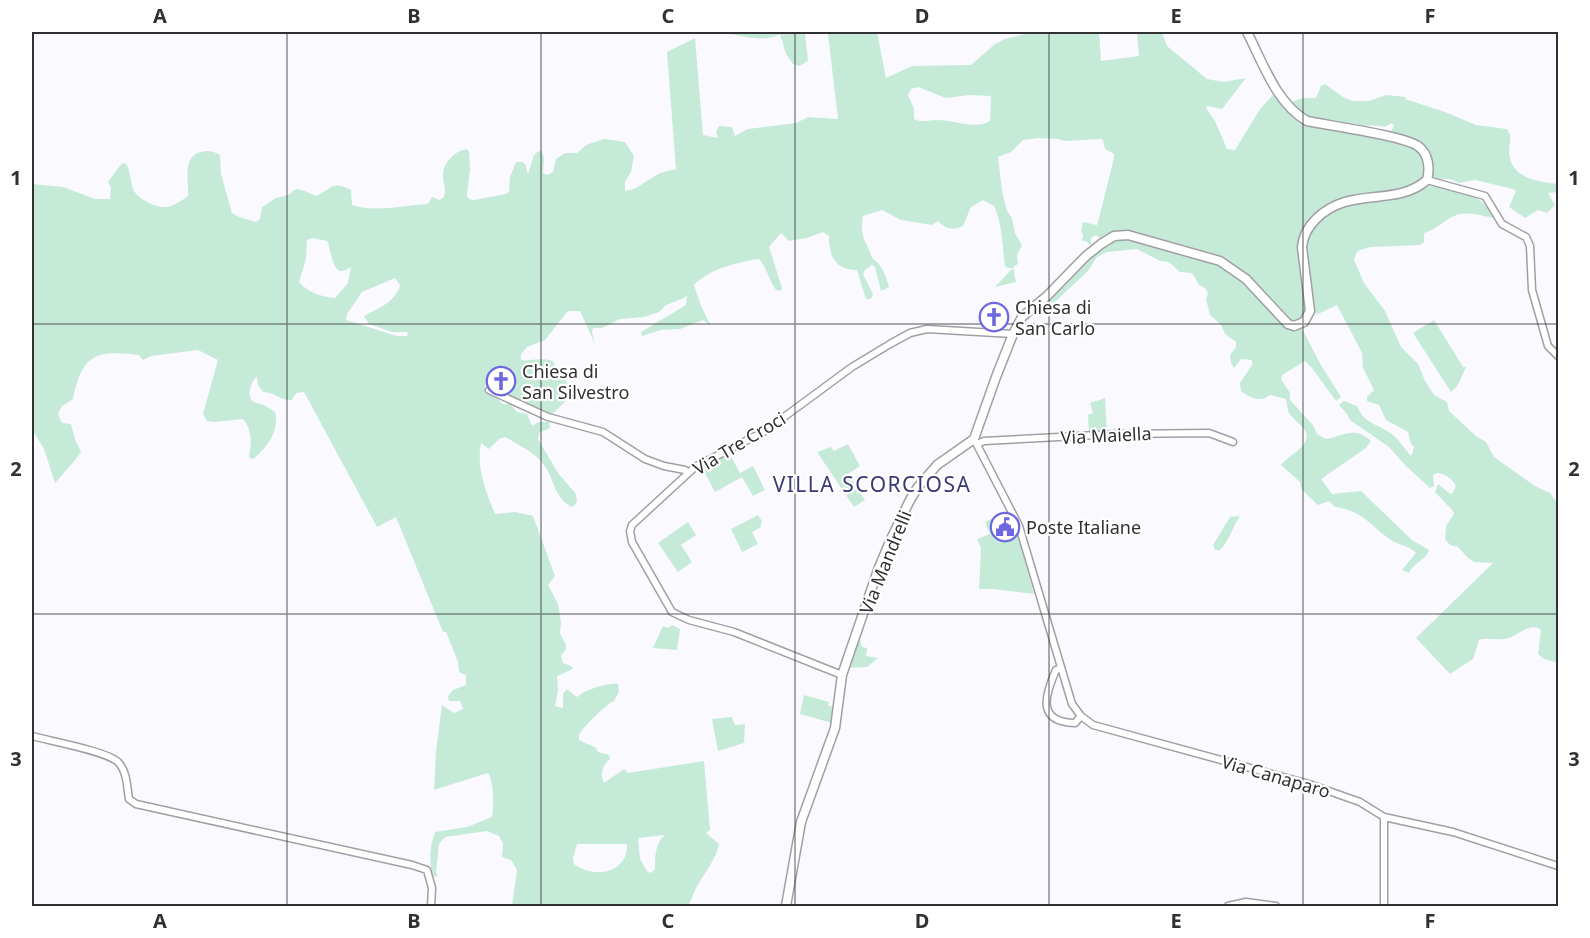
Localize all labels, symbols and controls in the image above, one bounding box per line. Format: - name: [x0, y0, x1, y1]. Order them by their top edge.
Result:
- text: A: [153, 2, 167, 29]
- text: B: [407, 2, 421, 29]
- text: C: [662, 2, 675, 29]
- text: D: [915, 2, 929, 29]
- text: E: [1170, 2, 1182, 29]
- text: F: [1425, 2, 1435, 29]
- text: 1: [10, 164, 22, 191]
- text: 1: [1568, 164, 1580, 191]
- place label: Chiesa di San Carlo: [1015, 295, 1095, 340]
- church icon: Chiesa di San Carlo: [978, 301, 1010, 333]
- place label: Chiesa di San Silvestro: [522, 359, 629, 404]
- church icon: Chiesa di San Silvestro: [485, 365, 517, 397]
- street label: Via Tre Croci: [688, 406, 790, 480]
- street label: Via Maiella: [1060, 421, 1152, 449]
- text: 2: [10, 455, 22, 482]
- text: 2: [1568, 455, 1580, 482]
- district label: VILLA SCORCIOSA: [773, 470, 971, 498]
- street label: Via Mandrelli: [853, 507, 917, 617]
- public building icon: Poste Italiane: [989, 511, 1021, 543]
- place label: Poste Italiane: [1026, 515, 1141, 539]
- text: 3: [10, 745, 22, 772]
- text: 3: [1568, 745, 1580, 772]
- street label: Via Canaparo: [1219, 749, 1333, 803]
- text: A: [153, 907, 167, 934]
- text: B: [407, 907, 421, 934]
- text: C: [662, 907, 675, 934]
- text: D: [915, 907, 929, 934]
- text: E: [1170, 907, 1182, 934]
- text: F: [1425, 907, 1435, 934]

